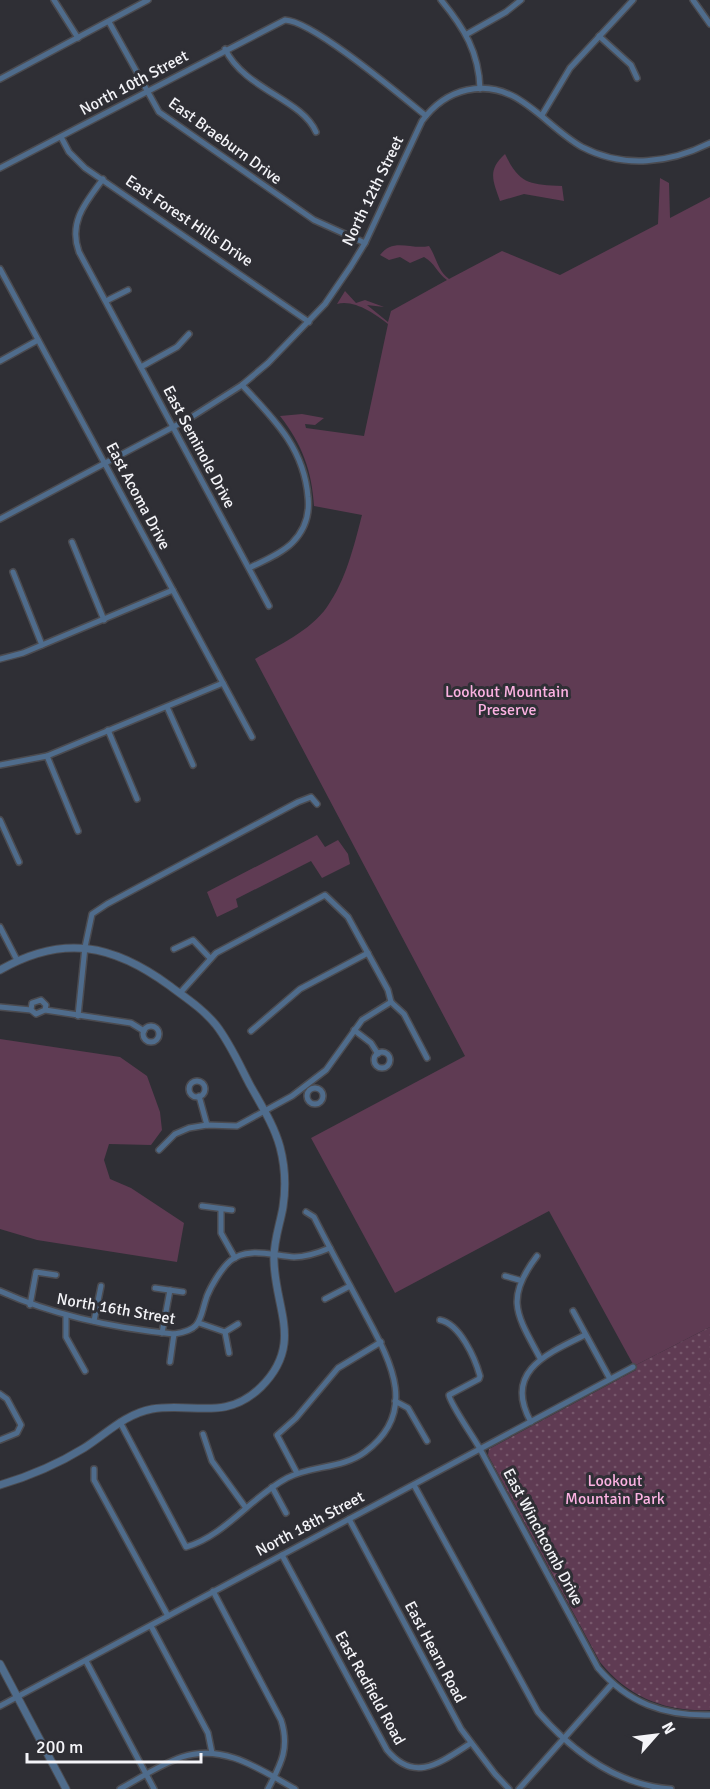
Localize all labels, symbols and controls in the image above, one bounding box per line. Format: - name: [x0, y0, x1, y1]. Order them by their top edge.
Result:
- street label: North 10th Street: [76, 46, 192, 120]
- street label: East Braeburn Drive: [164, 93, 286, 189]
- street label: North 12th Street: [338, 132, 408, 249]
- street label: East Forest Hills Drive: [121, 171, 257, 271]
- street label: East Seminole Drive: [158, 382, 240, 512]
- street label: East Acoma Drive: [101, 439, 175, 553]
- park label: Lookout Mountain Preserve: [445, 682, 569, 720]
- street label: North 16th Street: [55, 1289, 177, 1329]
- street label: East Winchcomb Drive: [498, 1465, 588, 1609]
- park label: Lookout Mountain Park: [565, 1471, 665, 1509]
- street label: North 18th Street: [252, 1487, 368, 1561]
- street label: East Hearn Road: [400, 1598, 470, 1706]
- street label: East Redfield Road: [330, 1628, 410, 1748]
- north arrow: [626, 1705, 686, 1765]
- text: N: [657, 1719, 680, 1738]
- scale bar: [27, 1726, 201, 1764]
- text: 200 m: [36, 1736, 83, 1758]

